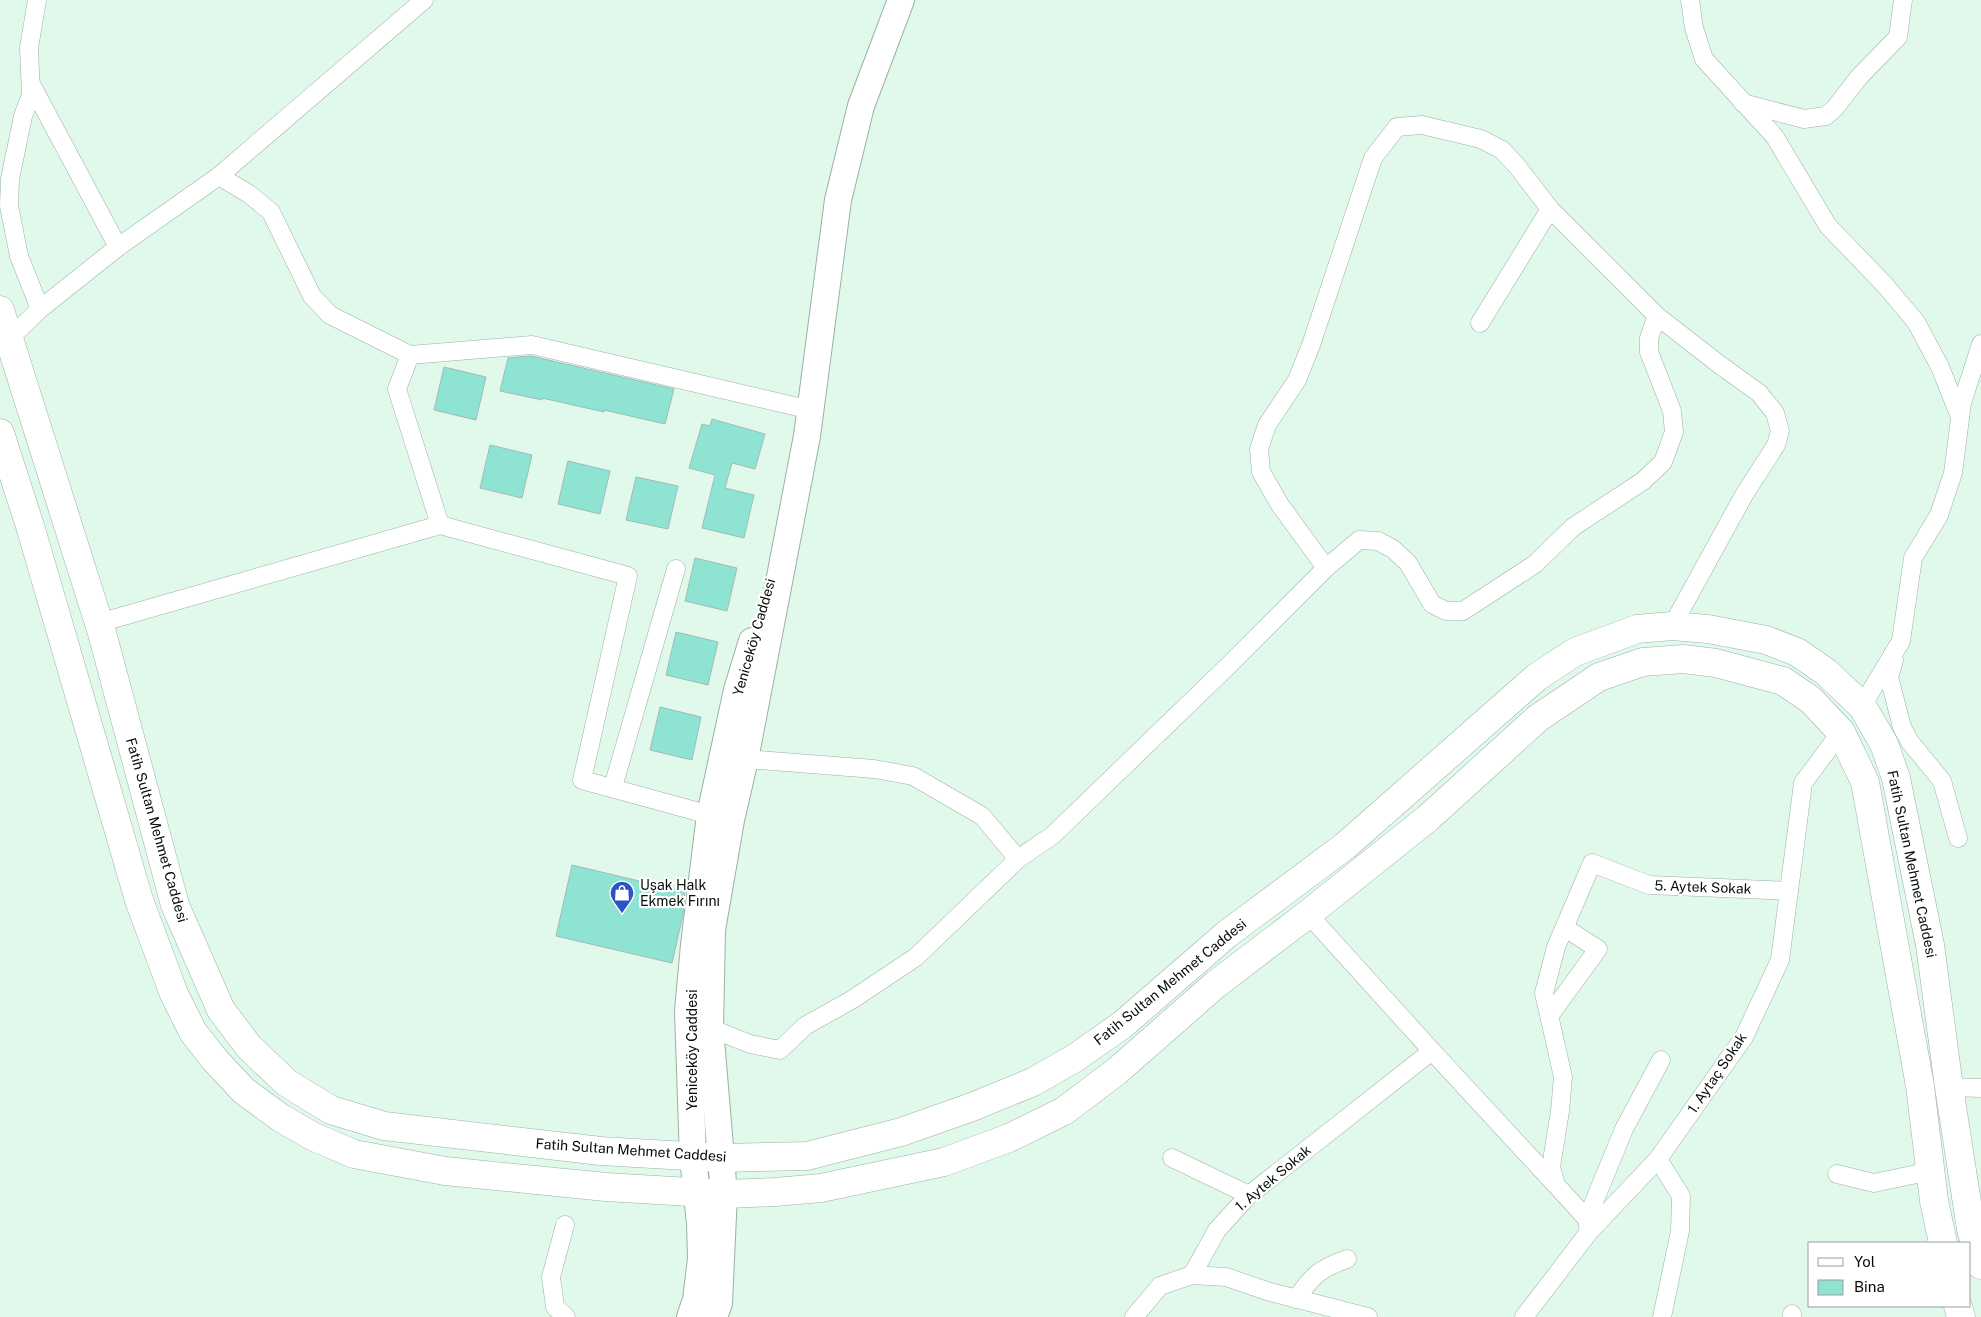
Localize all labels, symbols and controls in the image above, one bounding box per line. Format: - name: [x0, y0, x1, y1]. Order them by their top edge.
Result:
- street label: Yeniceköy Caddesi: [730, 577, 778, 697]
- street label: Fatih Sultan Mehmet Caddesi: [123, 736, 191, 924]
- street label: Fatih Sultan Mehmet Caddesi: [1884, 769, 1940, 959]
- place label: Uşak Halk Ekmek Fırını: [640, 877, 720, 909]
- street label: 5. Aytek Sokak: [1654, 877, 1752, 897]
- shop icon: Uşak Halk Ekmek Fırını: [609, 880, 635, 914]
- street label: Fatih Sultan Mehmet Caddesi: [1091, 916, 1249, 1048]
- street label: Yeniceköy Caddesi: [684, 989, 700, 1111]
- street label: 1. Aytaç Sokak: [1684, 1030, 1750, 1116]
- street label: Fatih Sultan Mehmet Caddesi: [535, 1135, 727, 1165]
- street label: 1. Aytek Sokak: [1232, 1142, 1314, 1214]
- legend: [1808, 1242, 1971, 1307]
- text: Yol: [1854, 1253, 1875, 1270]
- text: Bina: [1854, 1278, 1885, 1295]

